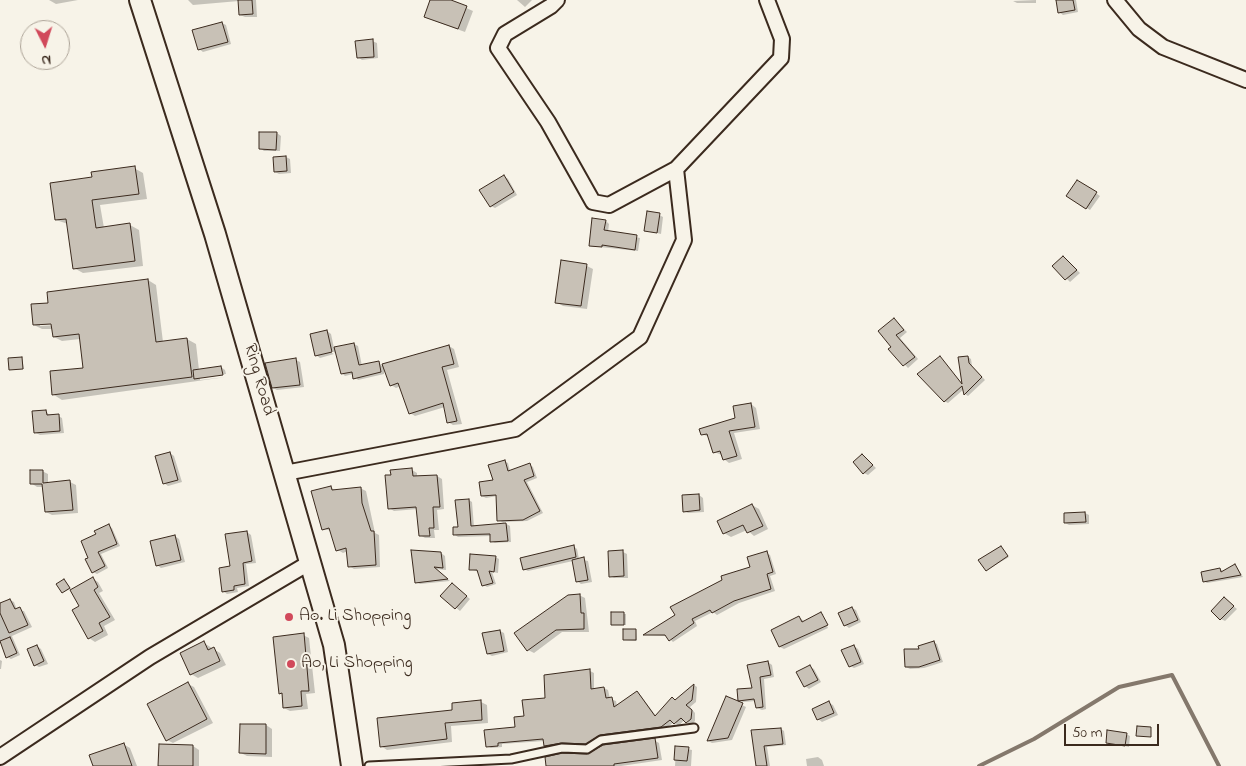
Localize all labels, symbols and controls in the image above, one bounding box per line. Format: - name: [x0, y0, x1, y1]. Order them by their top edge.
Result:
- north arrow: [20, 20, 70, 70]
- text: N: [41, 49, 52, 70]
- street label: Ring Road: [237, 342, 279, 418]
- place label: Ao. Li Shopping: [299, 606, 411, 628]
- marker: Ao. Li Shopping: [283, 611, 295, 623]
- place label: Ao, Li Shopping: [301, 653, 413, 675]
- marker: Ao, Li Shopping: [285, 658, 297, 670]
- scale bar: [1066, 714, 1161, 746]
- text: 50 m: [1072, 722, 1102, 744]

